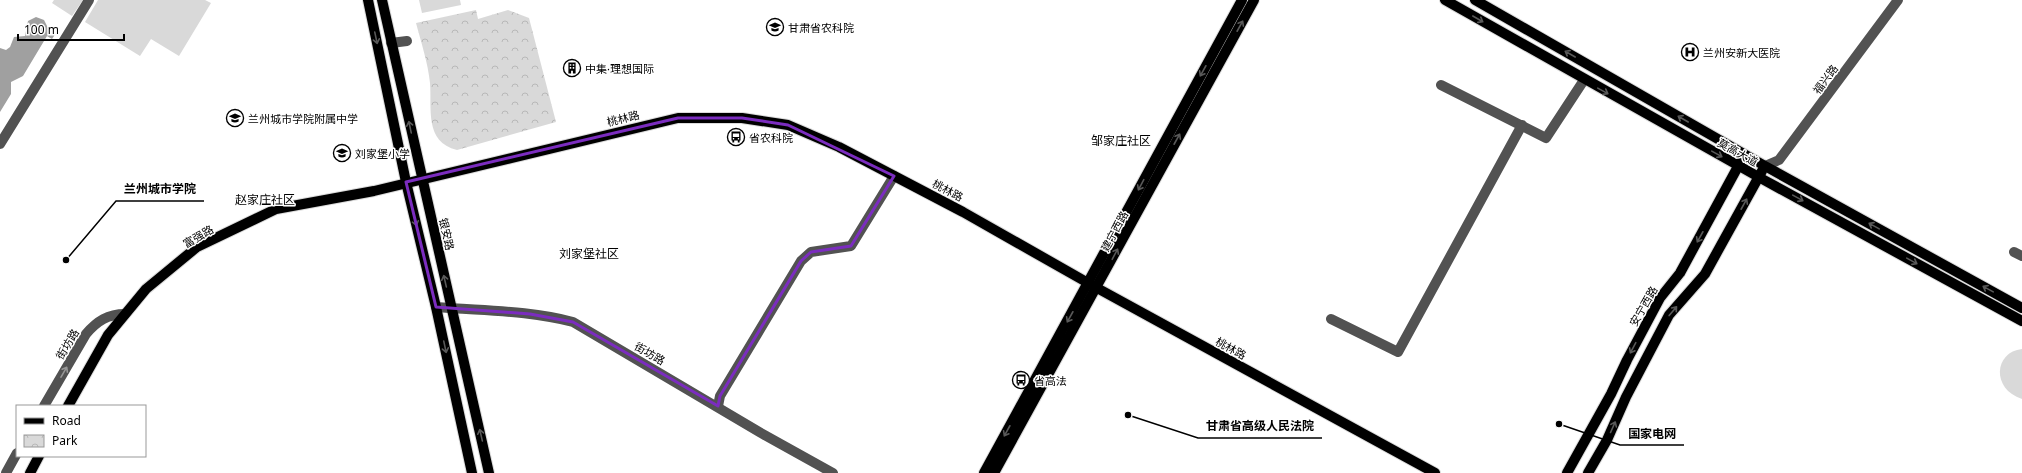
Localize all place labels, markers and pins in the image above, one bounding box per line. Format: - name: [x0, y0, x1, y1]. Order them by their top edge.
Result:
- school or university icon: 甘肃省农科院: [765, 17, 785, 37]
- place label: 甘肃省农科院: [788, 20, 854, 35]
- hospital icon: 兰州安新大医院: [1680, 42, 1700, 62]
- place label: 兰州安新大医院: [1703, 45, 1780, 60]
- building icon: 中集·理想国际: [562, 58, 582, 78]
- place label: 中集·理想国际: [585, 61, 654, 76]
- school or university icon: 兰州城市学院附属中学: [225, 108, 245, 128]
- place label: 兰州城市学院附属中学: [248, 111, 358, 126]
- bus stop icon: 省农科院: [726, 127, 746, 147]
- place label: 省农科院: [749, 130, 793, 145]
- school or university icon: 刘家堡小学: [332, 143, 352, 163]
- place label: 刘家堡小学: [355, 146, 410, 161]
- callout: 兰州城市学院: [116, 177, 204, 201]
- bus stop icon: 省高法: [1011, 370, 1031, 390]
- place label: 省高法: [1034, 373, 1067, 388]
- callout: 甘肃省高级人民法院: [1198, 414, 1322, 438]
- callout: 国家电网: [1620, 421, 1684, 445]

